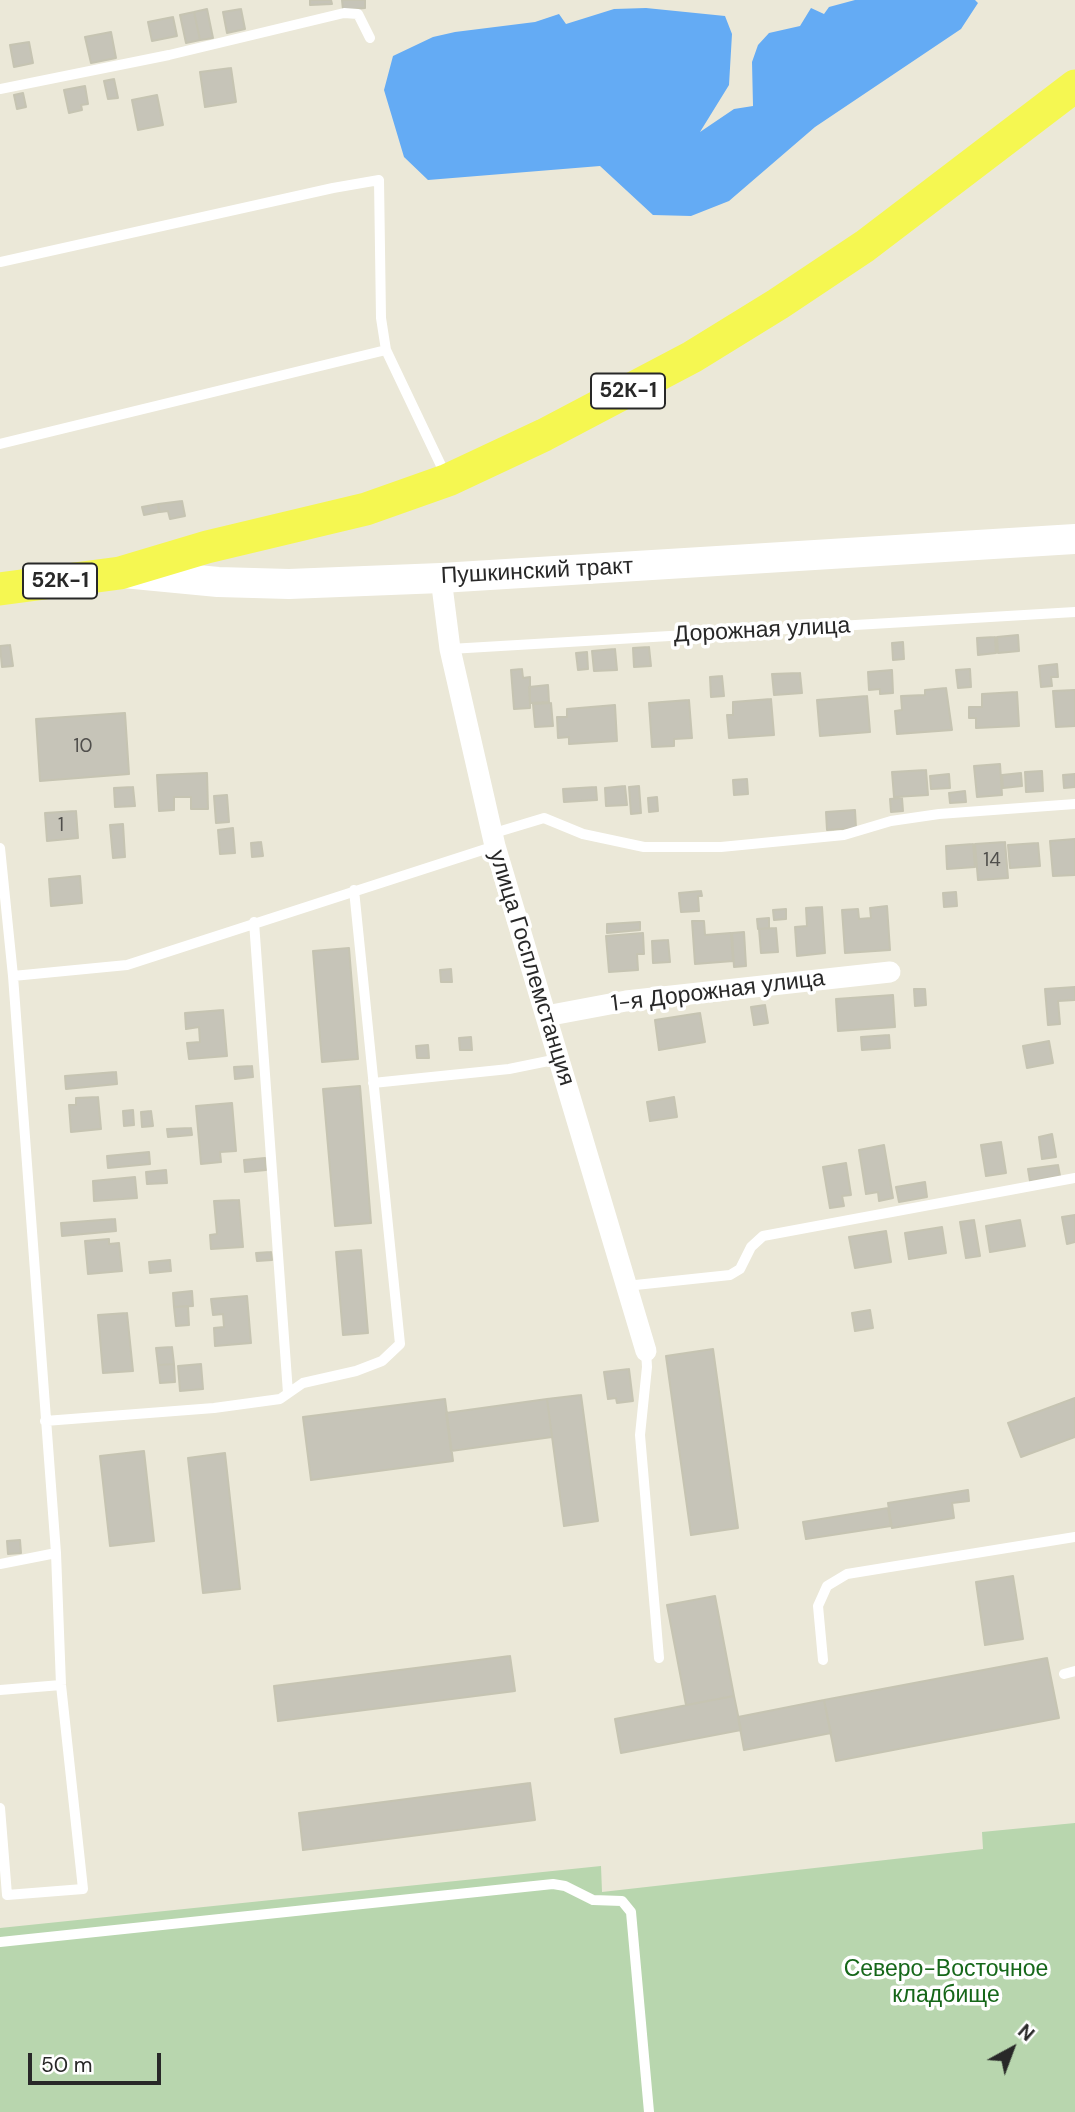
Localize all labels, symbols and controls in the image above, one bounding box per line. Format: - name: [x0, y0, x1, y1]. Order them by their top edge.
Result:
- road number: 52К-1: [591, 374, 665, 408]
- street label: Пушкинский тракт: [440, 553, 634, 591]
- road number: 52К-1: [23, 564, 97, 598]
- street label: Дорожная улица: [673, 613, 851, 649]
- house number: 10: [74, 736, 92, 758]
- house number: 1: [58, 815, 64, 837]
- street label: улица Госплемстанция: [482, 847, 580, 1089]
- house number: 14: [983, 850, 1001, 872]
- street label: 1-я Дорожная улица: [610, 965, 826, 1019]
- park label: Северо-Восточное кладбище: [844, 1956, 1048, 2010]
- north arrow: [977, 2014, 1047, 2084]
- text: N: [1013, 2019, 1040, 2047]
- scale bar: [32, 2038, 164, 2082]
- text: 50 m: [41, 2051, 92, 2079]

